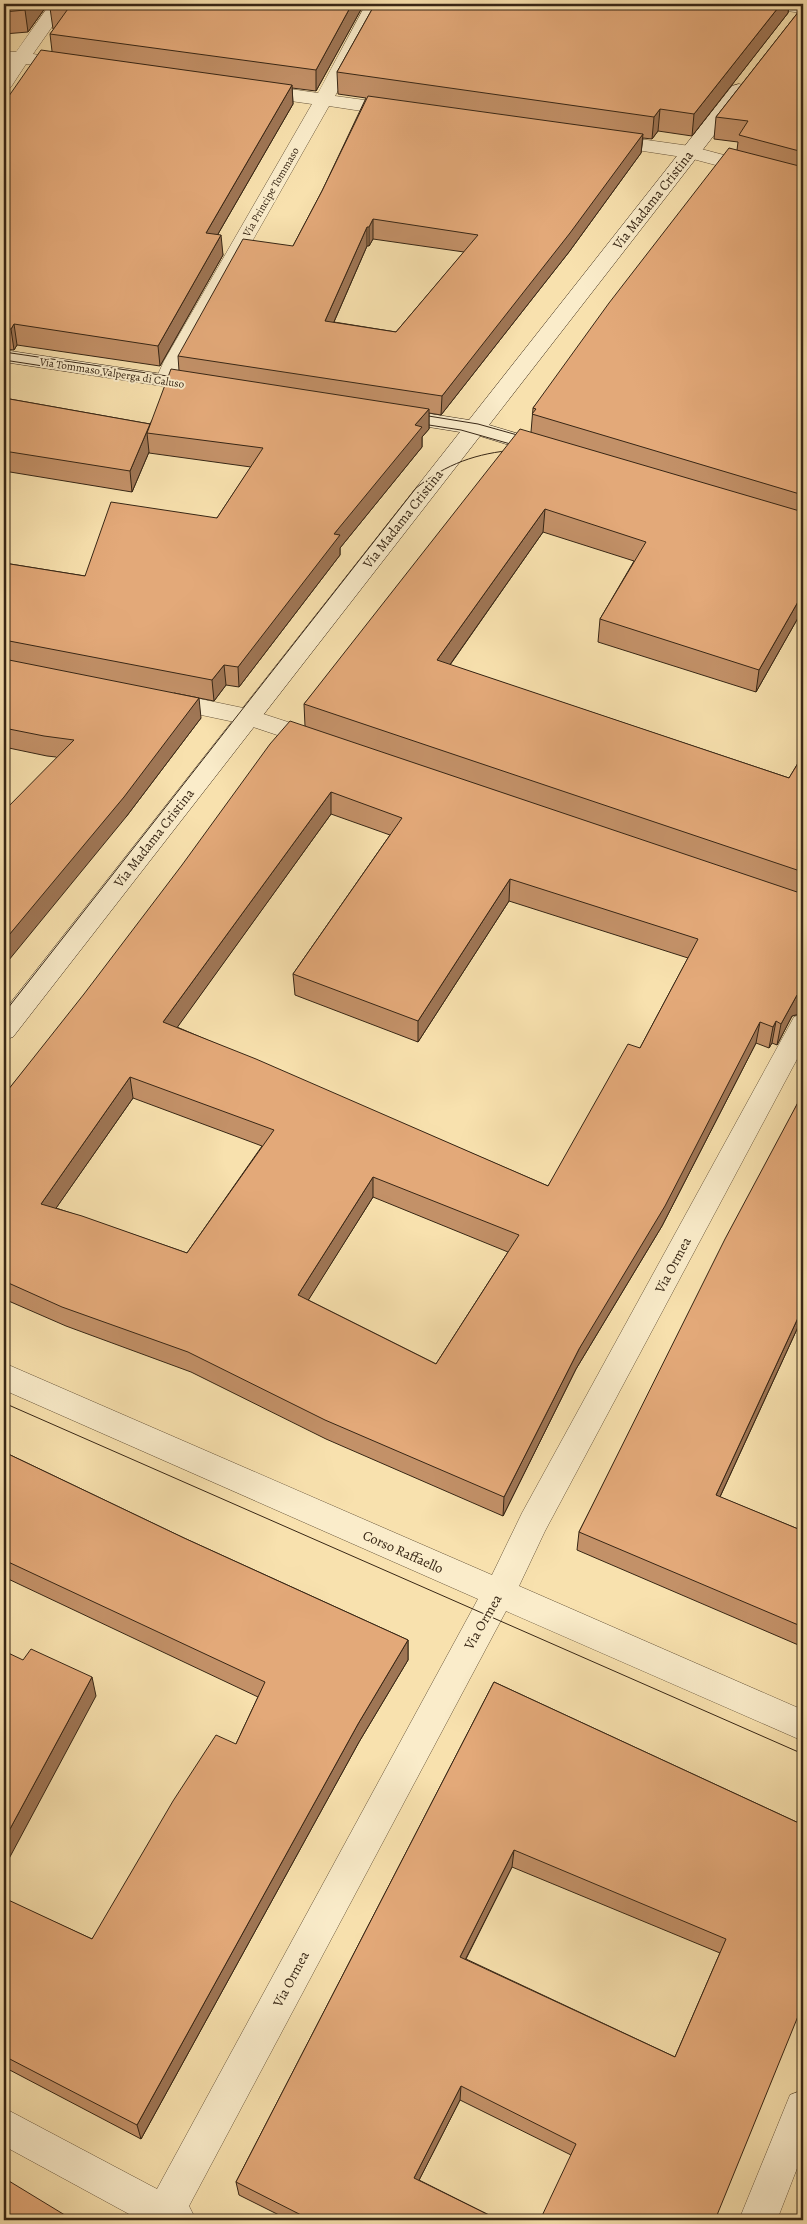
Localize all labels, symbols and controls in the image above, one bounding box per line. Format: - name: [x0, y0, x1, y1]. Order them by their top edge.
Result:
- street label: Via Principe Tommaso: [239, 144, 303, 240]
- street label: Via Madama Cristina: [608, 146, 698, 254]
- street label: Via Tommaso Valperga di Caluso: [38, 354, 186, 392]
- street label: Via Madama Cristina: [358, 465, 448, 573]
- street label: Via Madama Cristina: [109, 784, 199, 892]
- street label: Via Ormea: [650, 1233, 696, 1297]
- street label: Corso Raffaello: [360, 1526, 446, 1578]
- street label: Via Ormea: [459, 1591, 507, 1654]
- street label: Via Ormea: [268, 1947, 314, 2011]

